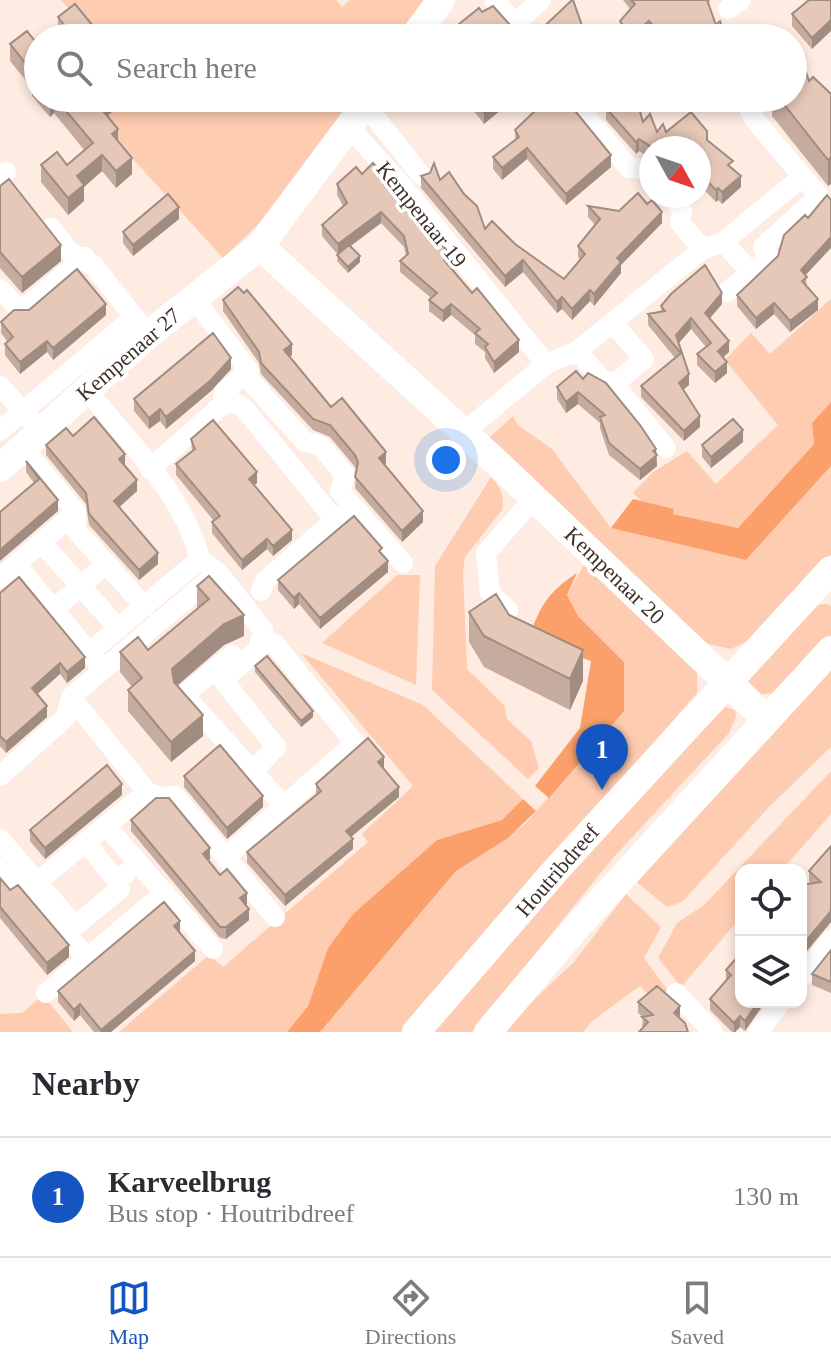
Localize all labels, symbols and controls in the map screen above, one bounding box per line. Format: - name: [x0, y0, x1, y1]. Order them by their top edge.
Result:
- search box: [24, 24, 807, 112]
- icon: search: [52, 46, 96, 90]
- text: Search here: [116, 51, 257, 84]
- north arrow: [639, 136, 711, 208]
- street label: Kempenaar 19: [371, 156, 472, 272]
- street label: Kempenaar 27: [71, 303, 185, 406]
- your location: [426, 440, 466, 480]
- street label: Kempenaar 20: [560, 522, 670, 629]
- pin: 1: [576, 724, 628, 790]
- street label: Houtribdreef: [511, 819, 605, 921]
- map controls: [735, 864, 807, 1008]
- button: locate: [735, 864, 807, 936]
- button: layers: [735, 936, 807, 1008]
- text: Nearby: [32, 1065, 140, 1102]
- text: Karveelbrug: [108, 1165, 271, 1198]
- text: 1: [52, 1182, 65, 1211]
- text: 130 m: [733, 1182, 799, 1211]
- text: Bus stop · Houtribdreef: [108, 1199, 354, 1228]
- tab: Map: [107, 1276, 151, 1350]
- tab: Directions: [365, 1276, 456, 1350]
- tab: Saved: [670, 1276, 724, 1350]

